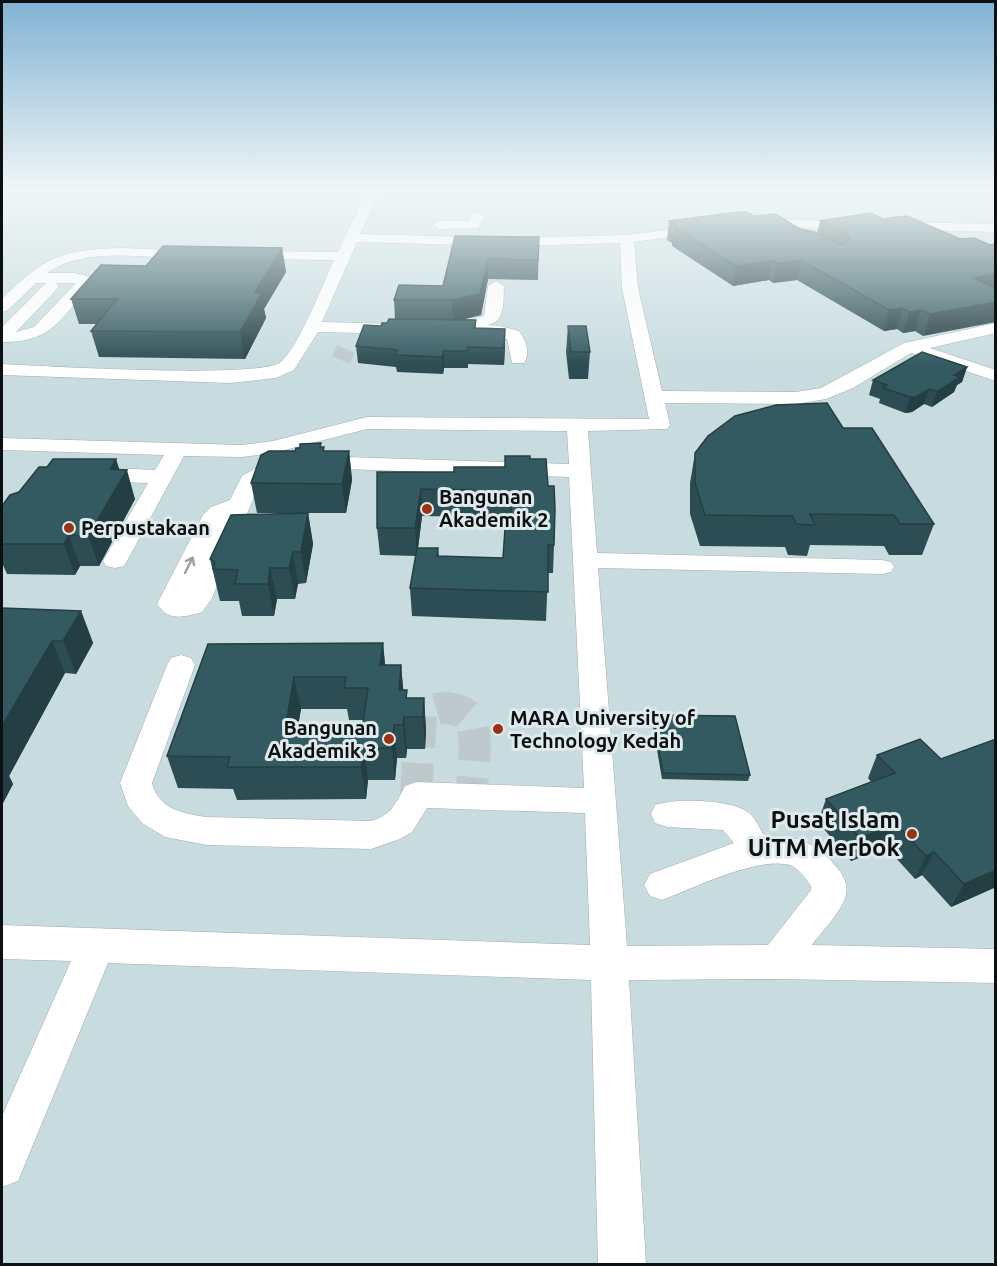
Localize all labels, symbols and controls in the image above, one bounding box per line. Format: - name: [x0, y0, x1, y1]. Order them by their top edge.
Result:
- place label: Bangunan Akademik 2: [439, 485, 549, 531]
- marker: Bangunan Akademik 2: [420, 502, 434, 516]
- place label: Perpustakaan: [81, 516, 210, 539]
- marker: Perpustakaan: [62, 521, 76, 535]
- one-way arrow: [184, 557, 196, 575]
- place label: MARA University of Technology Kedah: [510, 706, 696, 752]
- place label: Bangunan Akademik 3: [267, 716, 377, 762]
- marker: MARA University of Technology Kedah: [491, 722, 505, 736]
- marker: Bangunan Akademik 3: [382, 732, 396, 746]
- place label: Pusat Islam UiTM Merbok: [748, 806, 901, 861]
- marker: Pusat Islam UiTM Merbok: [905, 827, 919, 841]

